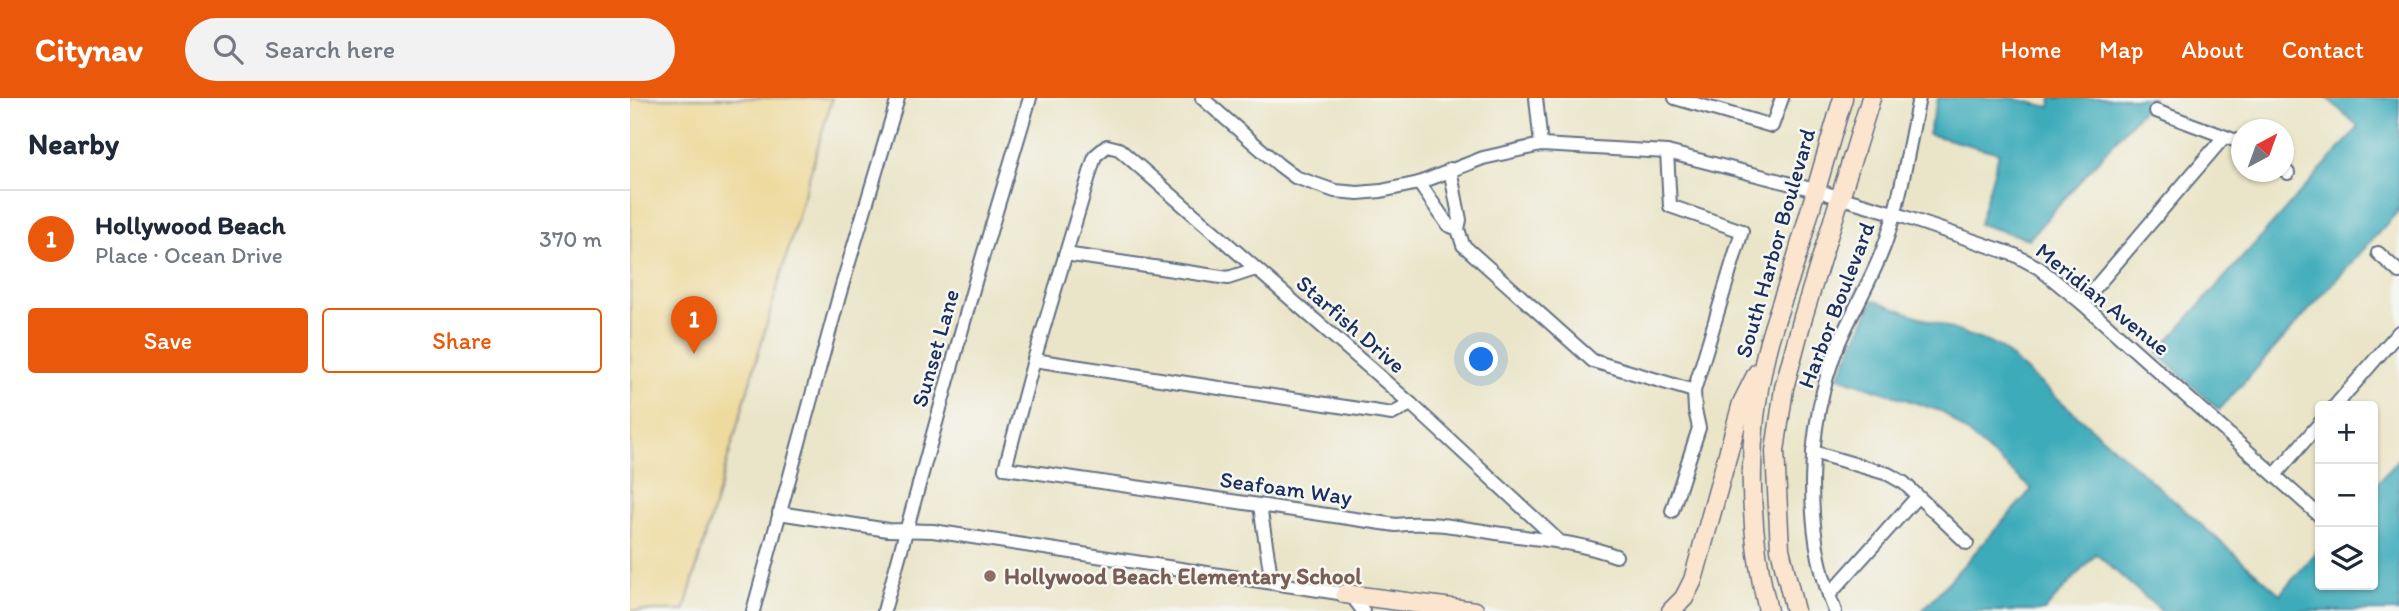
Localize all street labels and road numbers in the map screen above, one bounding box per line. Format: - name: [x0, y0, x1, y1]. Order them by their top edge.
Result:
- street label: South Harbor Boulevard: [1729, 125, 1821, 361]
- street label: Harbor Boulevard: [1791, 218, 1881, 392]
- street label: Meridian Avenue: [2030, 236, 2176, 362]
- street label: Starfish Drive: [1290, 269, 1412, 379]
- street label: Sunset Lane: [905, 286, 965, 410]
- street label: Seafoam Way: [1218, 465, 1354, 511]

